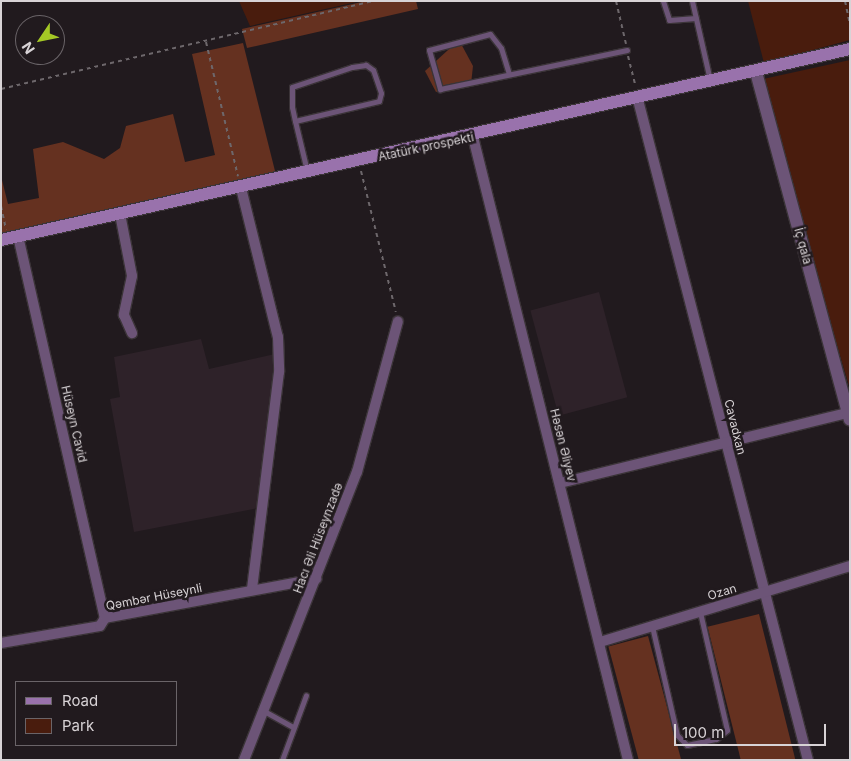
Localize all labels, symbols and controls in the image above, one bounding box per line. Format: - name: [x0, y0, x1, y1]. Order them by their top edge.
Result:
- north arrow: [15, 15, 65, 65]
- text: N: [18, 39, 38, 57]
- street label: Atatürk prospekti: [377, 130, 475, 164]
- street label: İç qala: [791, 226, 815, 266]
- street label: Hüseyn Cavid: [58, 384, 90, 464]
- street label: Cavadxan: [721, 398, 749, 456]
- street label: Həsən Əliyev: [547, 407, 579, 483]
- street label: Hacı Əli Hüseynzadə: [290, 481, 346, 595]
- street label: Qəmbər Hüseynli: [105, 581, 203, 613]
- street label: Ozan: [706, 581, 738, 603]
- legend: [15, 681, 178, 746]
- text: Road: [62, 691, 98, 710]
- scale bar: [676, 714, 828, 746]
- text: Park: [62, 716, 94, 735]
- text: 100 m: [682, 723, 724, 742]

